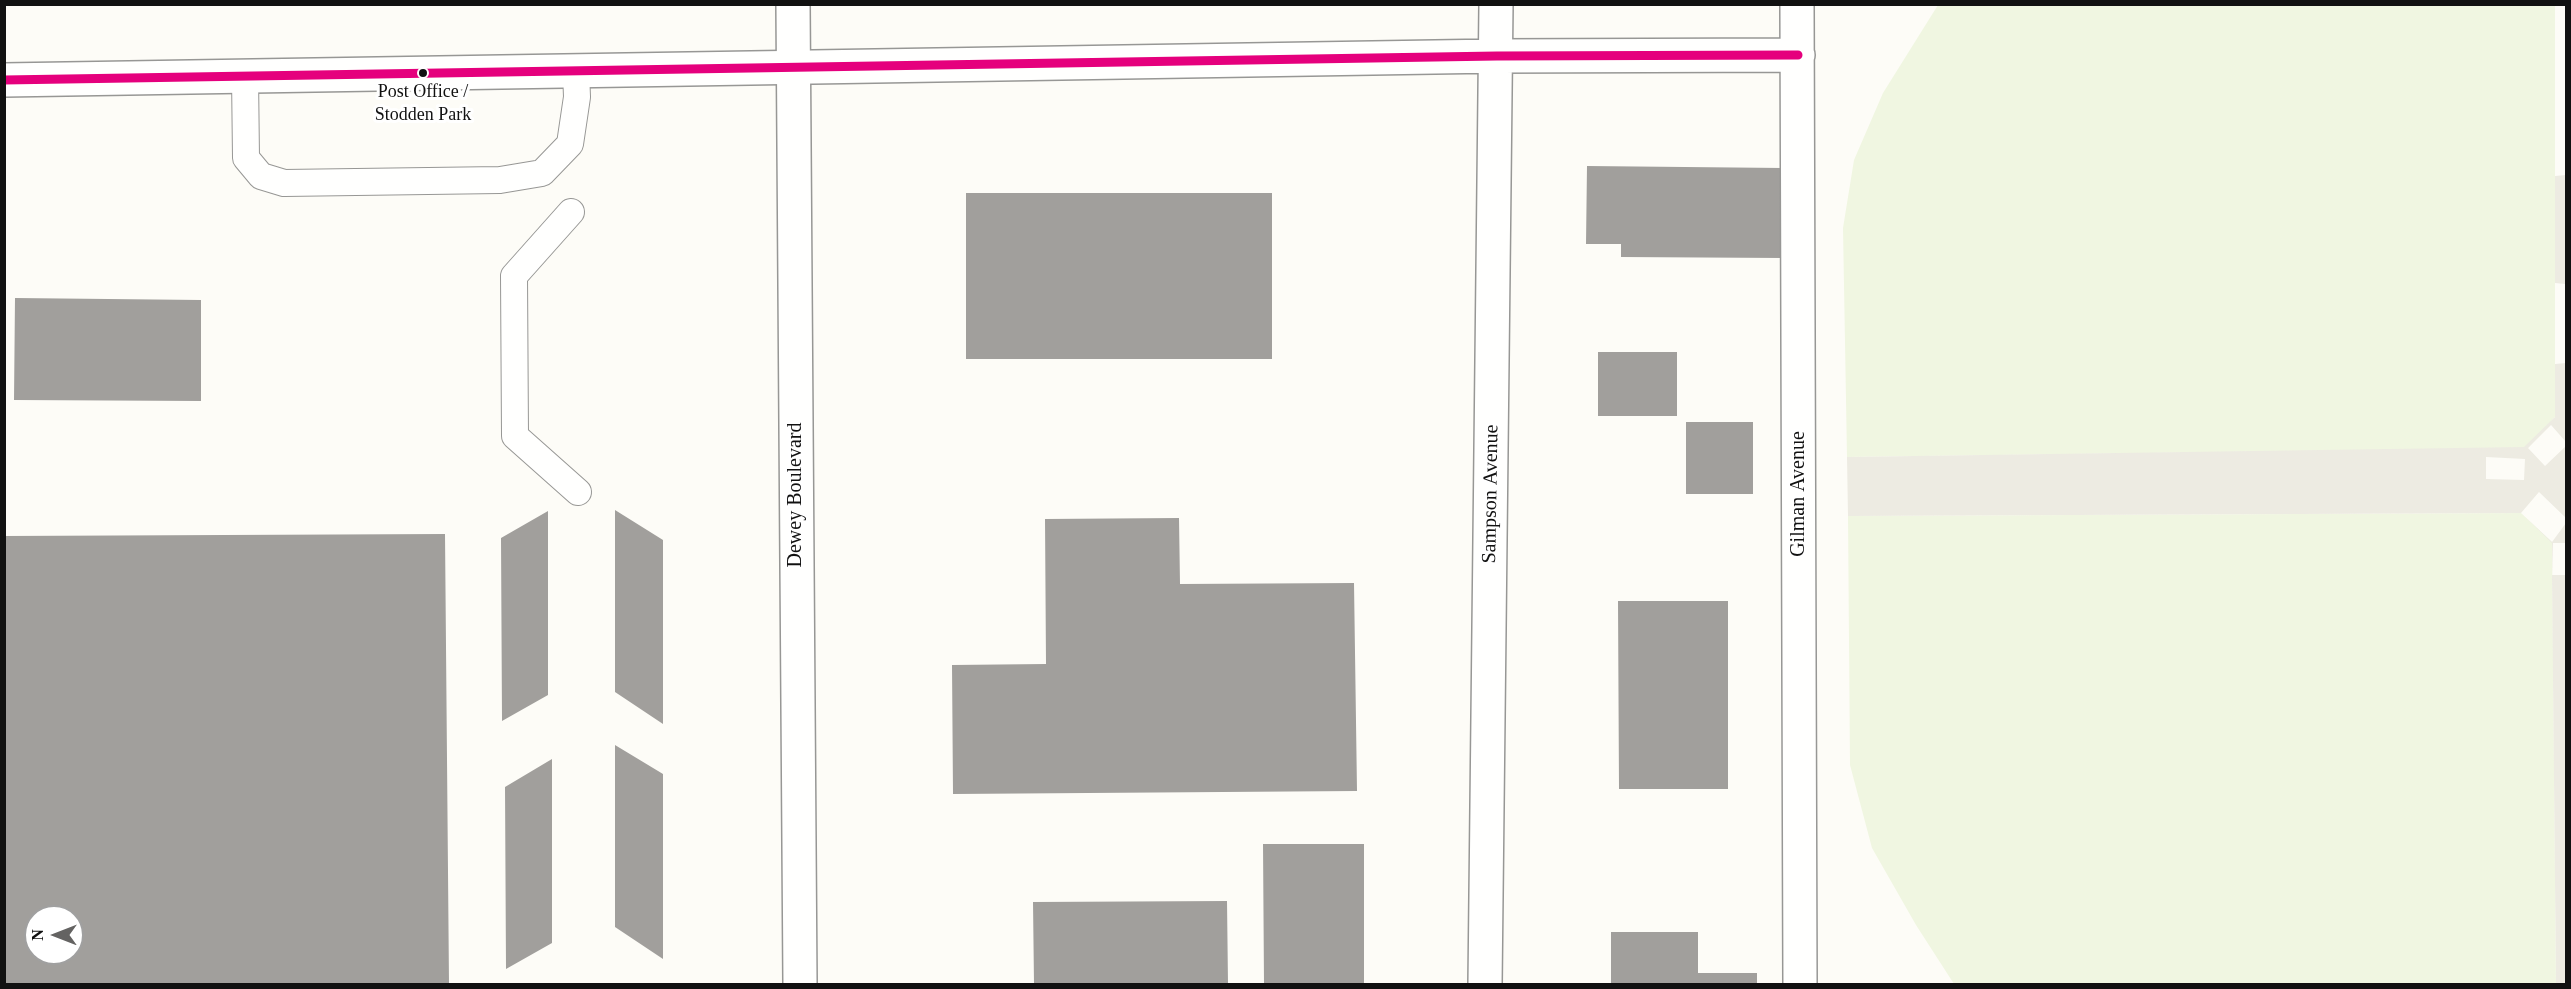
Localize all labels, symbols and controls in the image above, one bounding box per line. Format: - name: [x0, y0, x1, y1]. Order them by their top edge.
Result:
- marker: Post Office / Stodden Park: [417, 67, 429, 79]
- place label: Post Office / Stodden Park: [375, 81, 471, 124]
- street label: Dewey Boulevard: [784, 423, 808, 567]
- street label: Sampson Avenue: [1478, 424, 1504, 564]
- street label: Gilman Avenue: [1787, 431, 1811, 557]
- north arrow: [24, 905, 84, 965]
- text: N: [29, 929, 46, 941]

